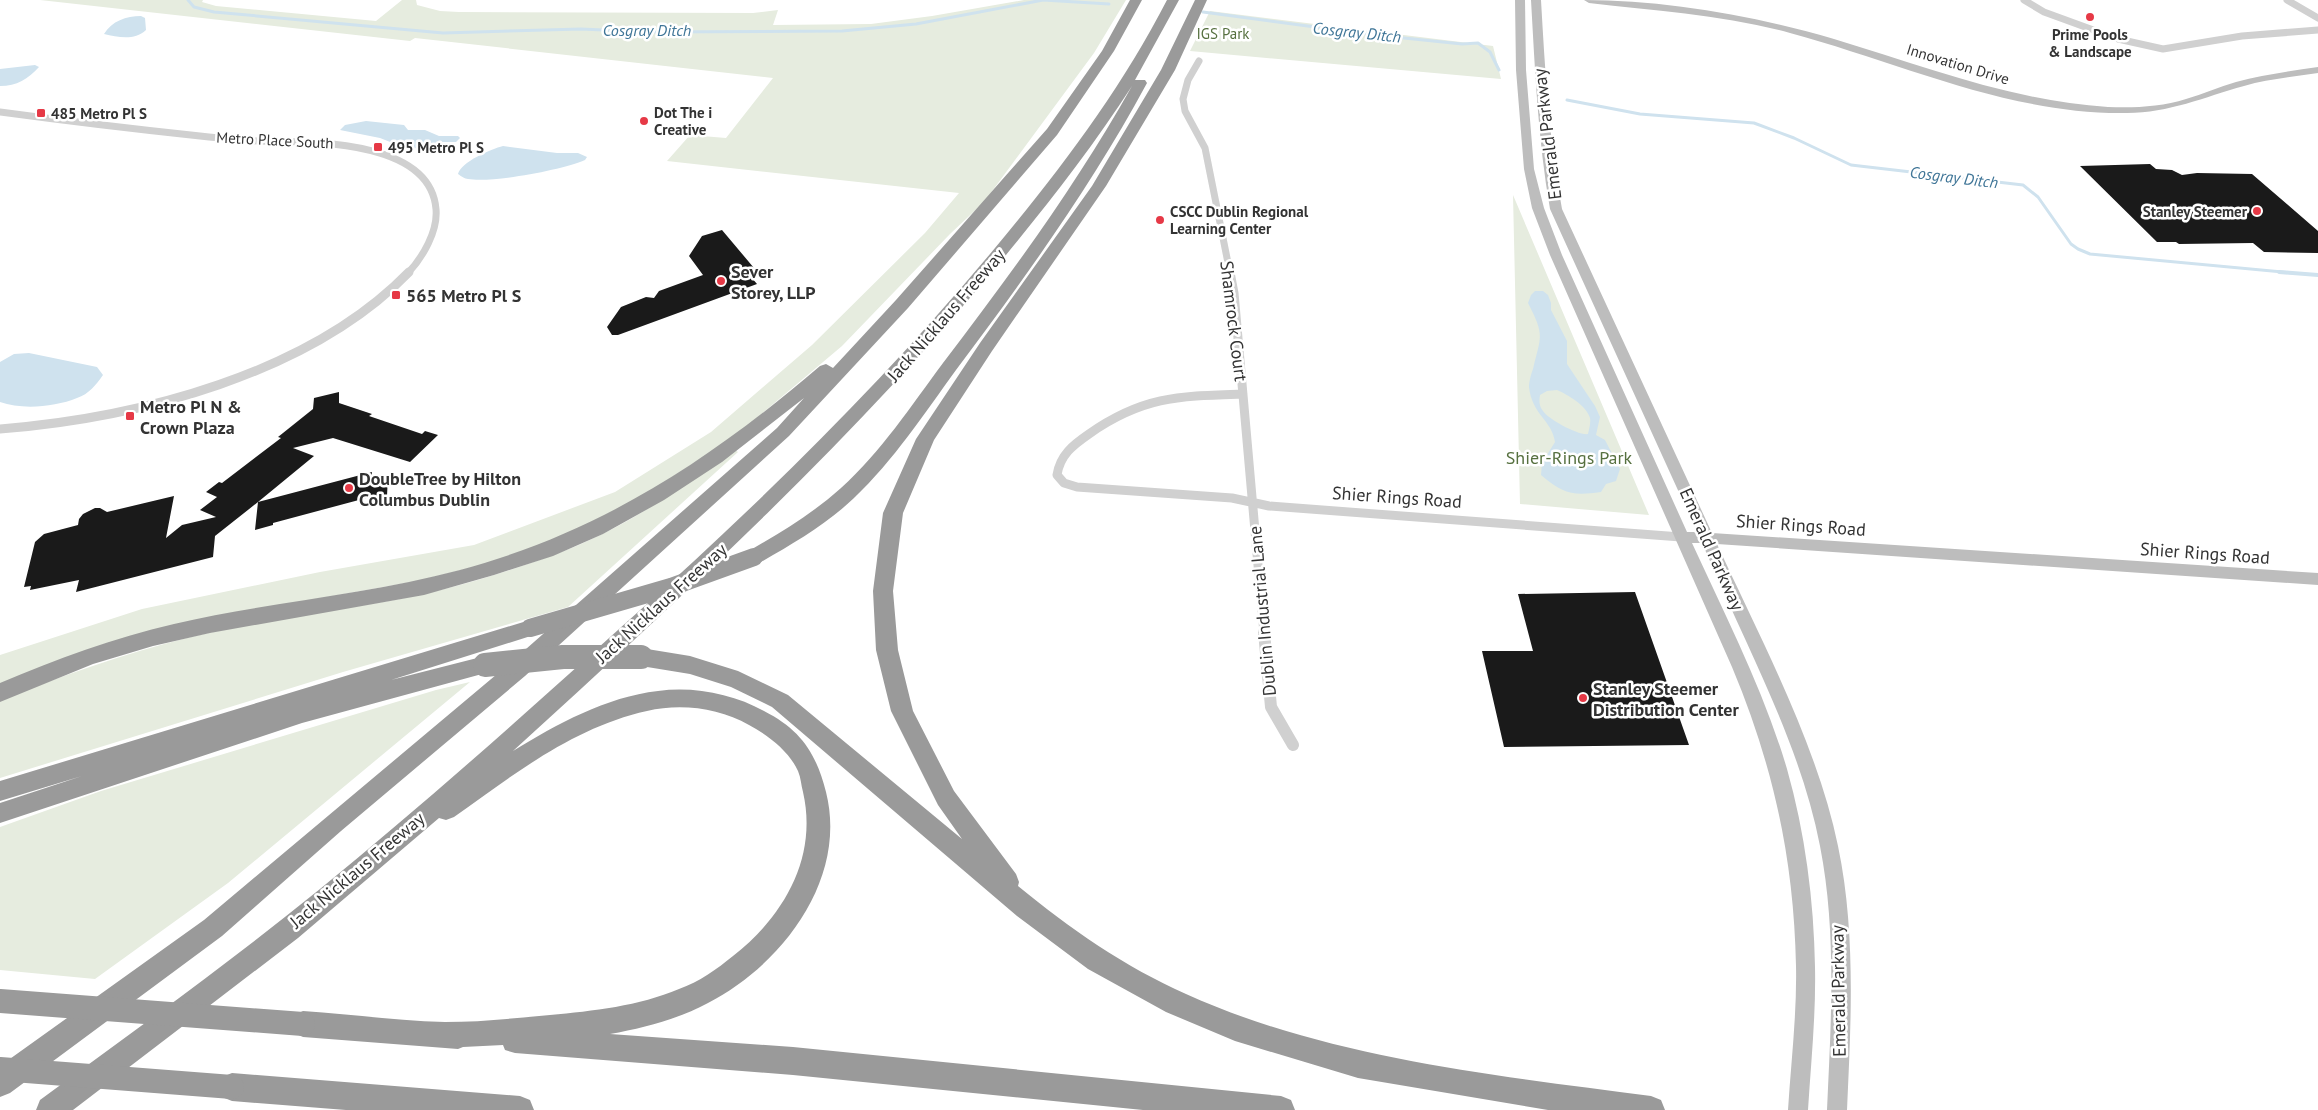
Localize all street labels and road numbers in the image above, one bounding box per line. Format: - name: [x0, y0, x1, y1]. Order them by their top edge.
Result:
- street label: Innovation Drive: [1904, 39, 2012, 89]
- street label: Emerald Parkway: [1527, 67, 1566, 201]
- street label: Metro Place South: [216, 127, 334, 153]
- street label: Jack Nicklaus Freeway: [881, 243, 1011, 387]
- street label: Shamrock Court: [1215, 259, 1253, 383]
- street label: Shier Rings Road: [1331, 481, 1463, 513]
- street label: Emerald Parkway: [1675, 484, 1750, 614]
- street label: Shier Rings Road: [1735, 509, 1867, 541]
- street label: Dublin Industrial Lane: [1243, 525, 1281, 697]
- street label: Shier Rings Road: [2139, 537, 2271, 569]
- street label: Jack Nicklaus Freeway: [590, 538, 732, 669]
- street label: Jack Nicklaus Freeway: [284, 806, 430, 934]
- street label: Emerald Parkway: [1825, 924, 1851, 1057]

